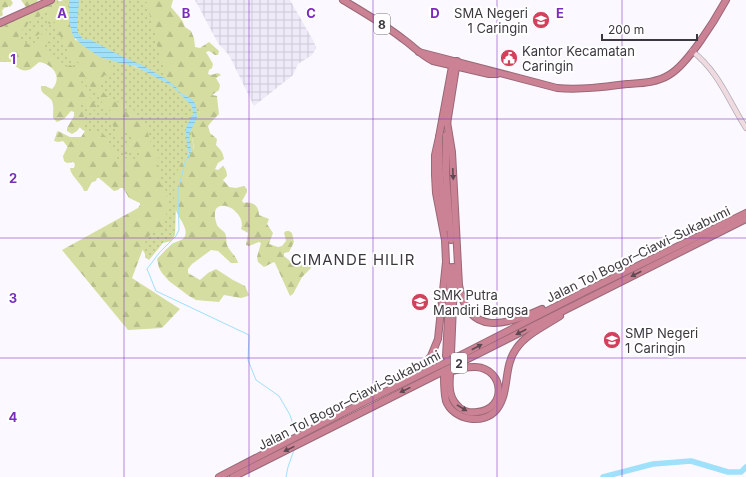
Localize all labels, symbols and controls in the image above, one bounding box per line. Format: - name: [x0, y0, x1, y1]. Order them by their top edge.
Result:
- text: A: [57, 5, 67, 21]
- text: B: [182, 5, 191, 21]
- text: C: [306, 5, 316, 21]
- text: D: [430, 5, 440, 21]
- place label: SMA Negeri 1 Caringin: [454, 5, 528, 36]
- text: E: [556, 5, 564, 21]
- school or university icon: SMA Negeri 1 Caringin: [531, 10, 551, 30]
- road number: 8: [374, 14, 390, 34]
- scale bar: [602, 16, 697, 42]
- text: 200 m: [608, 22, 644, 37]
- place label: Kantor Kecamatan Caringin: [522, 43, 635, 74]
- public building icon: Kantor Kecamatan Caringin: [499, 48, 519, 68]
- text: 1: [10, 51, 16, 67]
- one-way arrow: [449, 168, 456, 180]
- text: 2: [9, 170, 17, 186]
- street label: Jalan Tol Bogor–Ciawi–Sukabumi: [543, 202, 733, 306]
- district label: CIMANDE HILIR: [291, 250, 415, 269]
- one-way arrow: [630, 271, 642, 277]
- place label: SMK Putra Mandiri Bangsa: [433, 287, 528, 318]
- text: 3: [9, 290, 17, 306]
- school or university icon: SMK Putra Mandiri Bangsa: [410, 292, 430, 312]
- place label: SMP Negeri 1 Caringin: [625, 325, 698, 356]
- one-way arrow: [515, 329, 527, 335]
- school or university icon: SMP Negeri 1 Caringin: [602, 330, 622, 350]
- one-way arrow: [471, 344, 483, 350]
- street label: Jalan Tol Bogor–Ciawi–Sukabumi: [255, 347, 443, 453]
- road number: 2: [451, 353, 467, 373]
- one-way arrow: [399, 387, 411, 393]
- one-way arrow: [456, 405, 468, 412]
- text: 4: [9, 409, 18, 425]
- one-way arrow: [283, 446, 295, 452]

